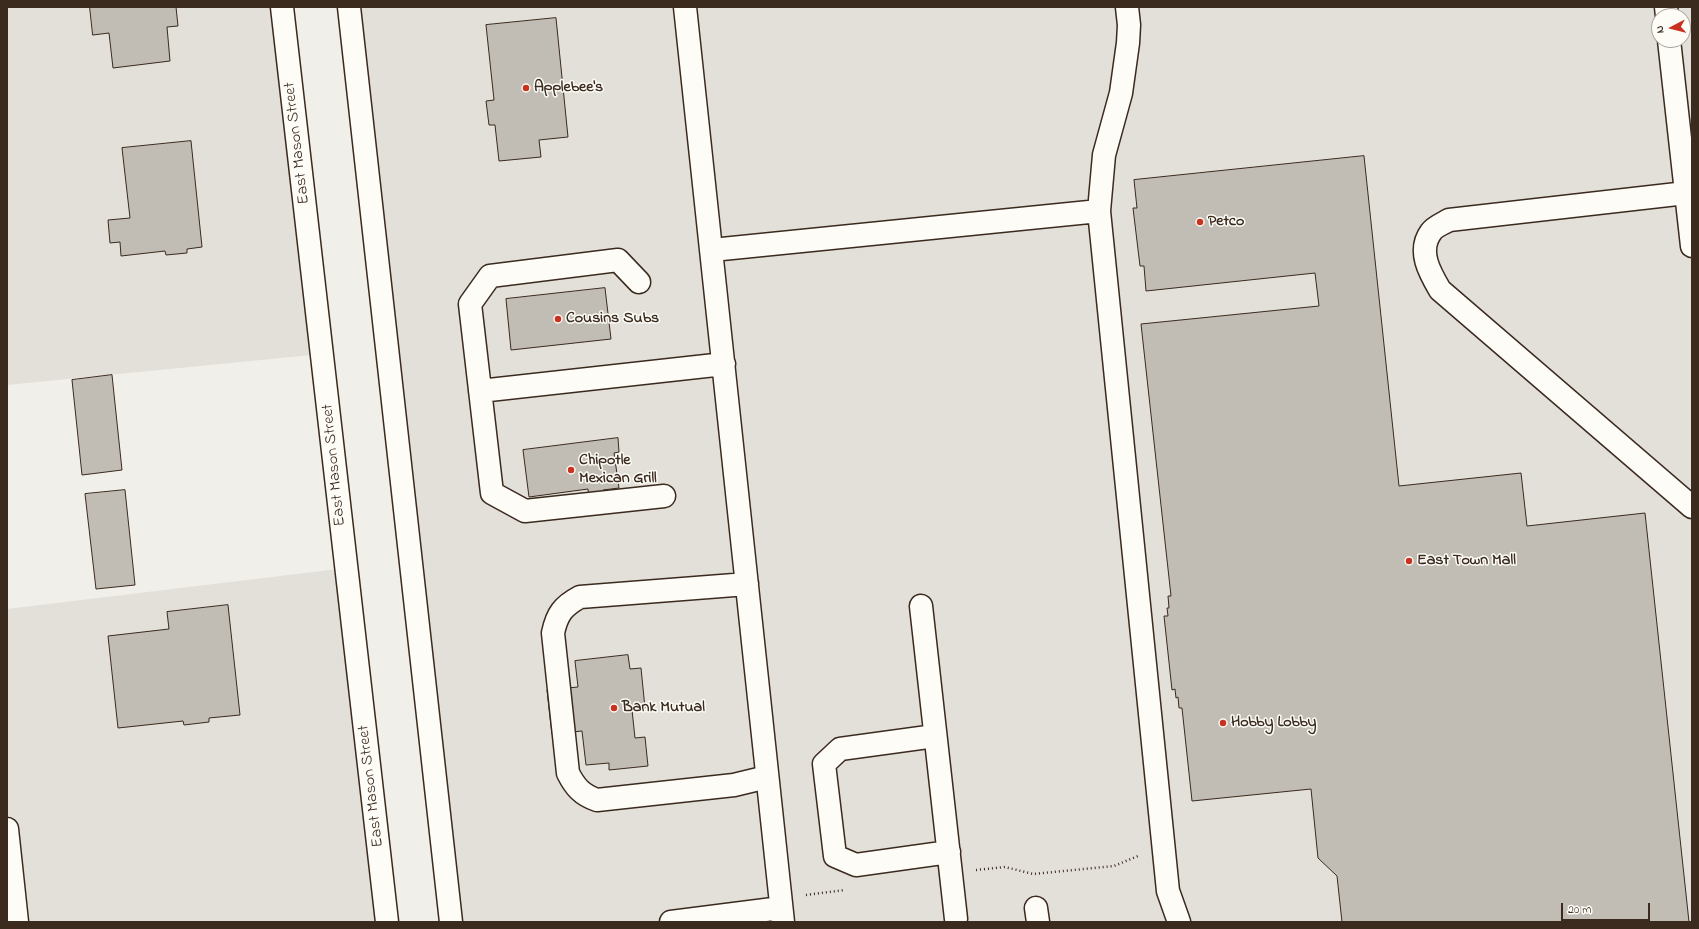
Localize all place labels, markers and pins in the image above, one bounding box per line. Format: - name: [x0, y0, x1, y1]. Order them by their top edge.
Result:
- place label: Applebee's: [534, 78, 603, 98]
- marker: Applebee's: [521, 83, 531, 93]
- place label: Petco: [1208, 212, 1244, 232]
- marker: Petco: [1195, 217, 1205, 227]
- place label: Cousins Subs: [566, 309, 659, 329]
- marker: Cousins Subs: [553, 314, 563, 324]
- place label: Chipotle Mexican Grill: [579, 451, 657, 489]
- marker: Chipotle Mexican Grill: [566, 465, 576, 475]
- place label: East Town Mall: [1417, 551, 1516, 571]
- marker: East Town Mall: [1404, 556, 1414, 566]
- place label: Bank Mutual: [622, 698, 705, 718]
- marker: Bank Mutual: [609, 703, 619, 713]
- place label: Hobby Lobby: [1231, 713, 1317, 733]
- marker: Hobby Lobby: [1218, 718, 1228, 728]

